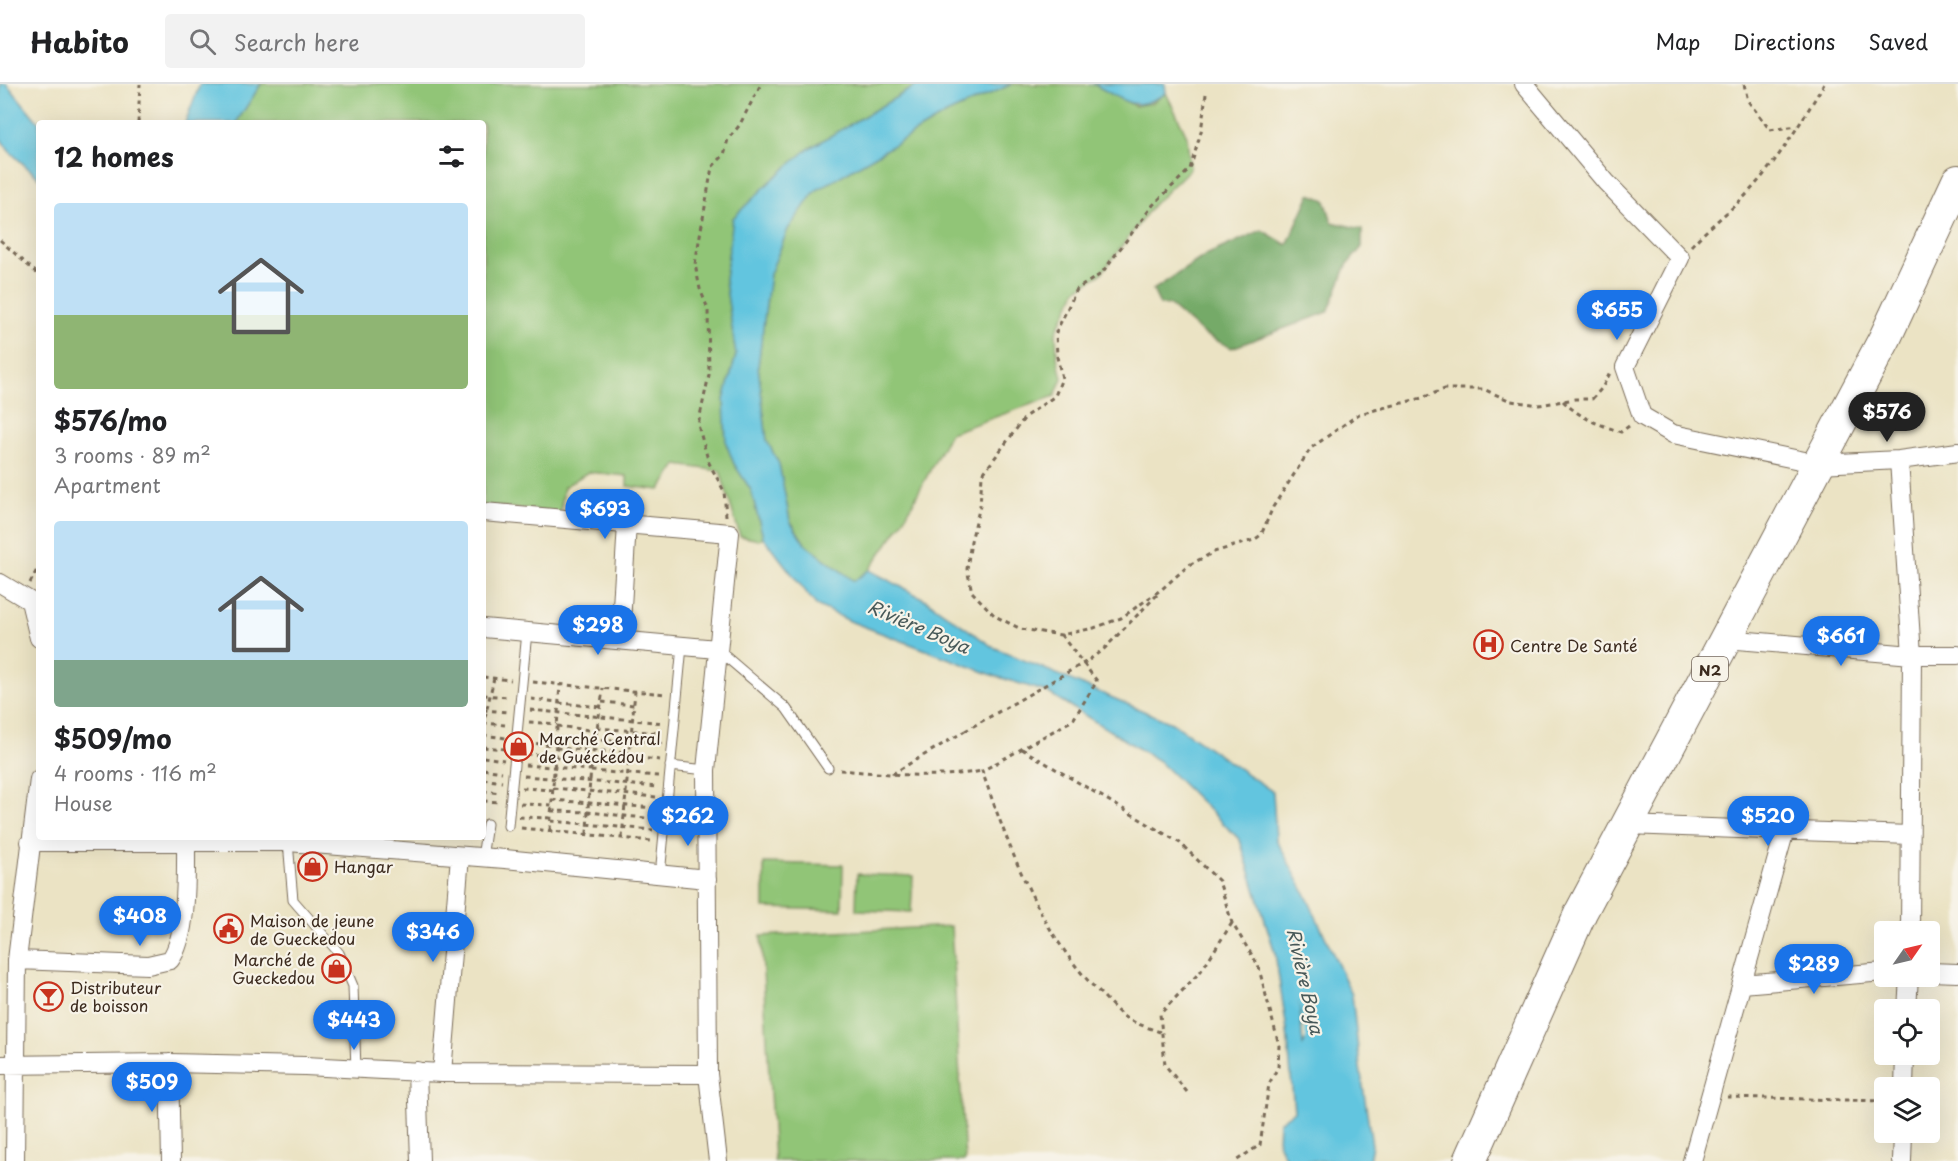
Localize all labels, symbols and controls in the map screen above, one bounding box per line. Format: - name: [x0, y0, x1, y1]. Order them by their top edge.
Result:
- search box: [165, 14, 585, 68]
- text: Habito: [30, 20, 129, 63]
- icon: search: [186, 25, 219, 58]
- text: Search here: [234, 25, 360, 58]
- text: Map: [1655, 25, 1700, 57]
- text: Directions: [1733, 25, 1835, 57]
- text: Saved: [1868, 25, 1928, 57]
- text: 12 homes: [54, 137, 174, 176]
- icon: filters: [435, 140, 468, 173]
- icon: home: [207, 242, 315, 350]
- pin: $655: [1581, 290, 1653, 341]
- text: $655: [1591, 294, 1643, 324]
- pin: $576: [1851, 392, 1923, 443]
- text: $576: [1862, 396, 1912, 426]
- text: $576/mo: [54, 401, 167, 440]
- text: 3 rooms · 89 m²: [54, 440, 211, 470]
- text: Apartment: [54, 470, 161, 500]
- pin: $693: [569, 489, 641, 540]
- text: $693: [579, 493, 631, 523]
- icon: home: [207, 560, 315, 668]
- water label: Rivière Boya: [864, 592, 975, 660]
- pin: $298: [562, 605, 634, 656]
- text: $298: [572, 609, 624, 639]
- pin: $661: [1805, 616, 1877, 667]
- text: $661: [1817, 620, 1865, 650]
- hospital icon: Centre De Santé: [1473, 629, 1505, 661]
- place label: Centre De Santé: [1510, 633, 1637, 657]
- road number: N2: [1692, 657, 1728, 681]
- text: $509/mo: [54, 719, 171, 758]
- place label: Marché Central de Guéckédou: [539, 726, 661, 768]
- shop icon: Marché Central de Guéckédou: [502, 731, 534, 763]
- text: 4 rooms · 116 m²: [54, 758, 217, 788]
- text: House: [54, 788, 113, 818]
- pin: $262: [652, 796, 724, 847]
- pin: $520: [1732, 796, 1804, 847]
- text: $262: [661, 800, 715, 830]
- text: $520: [1741, 800, 1795, 830]
- shop icon: Hangar: [297, 850, 329, 882]
- place label: Hangar: [334, 854, 394, 878]
- pin: $408: [104, 896, 176, 947]
- text: $408: [113, 900, 167, 930]
- place label: Maison de jeune de Gueckedou: [250, 908, 374, 950]
- pin: $346: [397, 912, 469, 963]
- public building icon: Maison de jeune de Gueckedou: [213, 913, 245, 945]
- text: $346: [406, 916, 460, 946]
- north arrow: [1874, 921, 1940, 987]
- map controls: [1874, 921, 1940, 1143]
- water label: Rivière Boya: [1281, 925, 1332, 1038]
- pin: $289: [1778, 944, 1850, 995]
- place label: Marché de Gueckedou: [232, 947, 315, 989]
- text: $289: [1788, 948, 1840, 978]
- shop icon: Marché de Gueckedou: [320, 952, 352, 984]
- place label: Distributeur de boisson: [70, 975, 162, 1017]
- bar icon: Distributeur de boisson: [33, 980, 65, 1012]
- button: locate: [1874, 999, 1940, 1065]
- pin: $443: [318, 1000, 390, 1051]
- text: $443: [327, 1004, 381, 1034]
- pin: $509: [116, 1062, 188, 1113]
- text: $509: [126, 1066, 178, 1096]
- button: layers: [1874, 1077, 1940, 1143]

